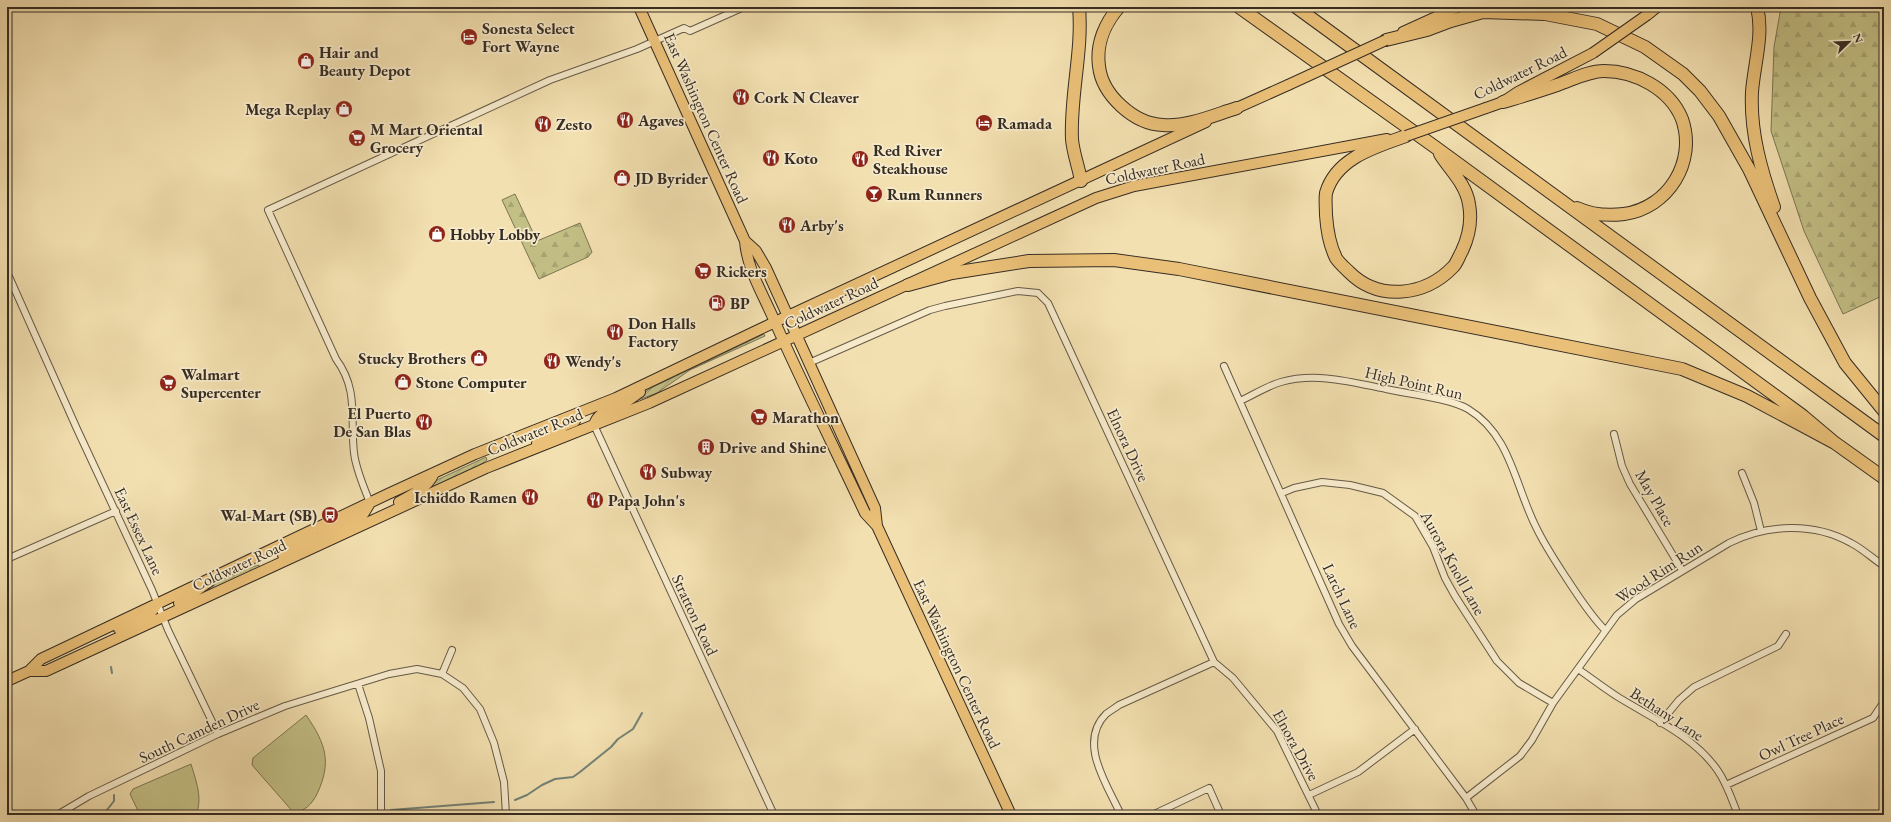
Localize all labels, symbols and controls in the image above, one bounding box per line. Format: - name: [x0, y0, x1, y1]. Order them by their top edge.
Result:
- place label: Sonesta Select Fort Wayne: [482, 18, 575, 57]
- north arrow: [1829, 22, 1869, 62]
- hotel icon: Sonesta Select Fort Wayne: [459, 27, 479, 47]
- street label: East Washington Center Road: [659, 29, 753, 207]
- text: N: [1850, 31, 1866, 45]
- street label: Coldwater Road: [1470, 41, 1571, 105]
- place label: Hair and Beauty Depot: [319, 42, 411, 81]
- shop icon: Hair and Beauty Depot: [296, 51, 316, 71]
- restaurant icon: Cork N Cleaver: [731, 87, 751, 107]
- place label: Cork N Cleaver: [754, 87, 859, 108]
- place label: Mega Replay: [245, 99, 331, 120]
- shop icon: Mega Replay: [334, 99, 354, 119]
- restaurant icon: Agaves: [615, 110, 635, 130]
- place label: Agaves: [637, 110, 684, 131]
- hotel icon: Ramada: [974, 113, 994, 133]
- place label: Ramada: [997, 113, 1053, 134]
- restaurant icon: Zesto: [533, 114, 553, 134]
- place label: Zesto: [556, 114, 592, 135]
- place label: M Mart Oriental Grocery: [370, 119, 483, 158]
- supermarket icon: M Mart Oriental Grocery: [347, 128, 367, 148]
- place label: Red River Steakhouse: [873, 140, 948, 179]
- restaurant icon: Koto: [761, 148, 781, 168]
- place label: Koto: [784, 148, 818, 169]
- street label: Coldwater Road: [1103, 148, 1208, 190]
- restaurant icon: Red River Steakhouse: [850, 149, 870, 169]
- shop icon: JD Byrider: [612, 168, 632, 188]
- place label: JD Byrider: [633, 168, 708, 189]
- bar icon: Rum Runners: [864, 184, 884, 204]
- place label: Rum Runners: [887, 184, 983, 205]
- restaurant icon: Arby's: [777, 215, 797, 235]
- place label: Arby's: [799, 215, 844, 236]
- shop icon: Hobby Lobby: [427, 224, 447, 244]
- place label: Hobby Lobby: [450, 224, 541, 245]
- supermarket icon: Rickers: [693, 261, 713, 281]
- place label: Rickers: [716, 261, 767, 282]
- street label: Coldwater Road: [781, 272, 882, 334]
- fuel station icon: BP: [707, 293, 727, 313]
- place label: BP: [730, 293, 750, 314]
- place label: Don Halls Factory: [628, 313, 696, 352]
- restaurant icon: Don Halls Factory: [605, 322, 625, 342]
- place label: Stucky Brothers: [358, 348, 466, 369]
- shop icon: Stucky Brothers: [469, 348, 489, 368]
- restaurant icon: Wendy's: [542, 351, 562, 371]
- place label: Wendy's: [565, 351, 621, 372]
- street label: High Point Run: [1363, 362, 1466, 405]
- place label: Walmart Supercenter: [181, 364, 261, 403]
- shop icon: Stone Computer: [393, 372, 413, 392]
- place label: Stone Computer: [416, 372, 527, 393]
- supermarket icon: Walmart Supercenter: [158, 373, 178, 393]
- place label: El Puerto De San Blas: [333, 403, 411, 442]
- street label: Coldwater Road: [484, 403, 587, 461]
- street label: Elnora Drive: [1102, 405, 1154, 485]
- supermarket icon: Marathon: [749, 407, 769, 427]
- place label: Marathon: [772, 407, 839, 428]
- restaurant icon: El Puerto De San Blas: [414, 412, 434, 432]
- building icon: Drive and Shine: [696, 437, 716, 457]
- place label: Drive and Shine: [719, 437, 827, 458]
- restaurant icon: Subway: [638, 462, 658, 482]
- place label: Subway: [661, 462, 712, 483]
- street label: May Place: [1630, 466, 1680, 530]
- street label: East Essex Lane: [110, 484, 168, 578]
- place label: Ichiddo Ramen: [414, 487, 517, 508]
- restaurant icon: Ichiddo Ramen: [520, 487, 540, 507]
- restaurant icon: Papa John's: [585, 490, 605, 510]
- place label: Papa John's: [608, 490, 685, 511]
- place label: Wal-Mart (SB): [220, 505, 317, 526]
- bus stop icon: Wal-Mart (SB): [320, 505, 340, 525]
- street label: Aurora Knoll Lane: [1415, 506, 1490, 619]
- street label: Coldwater Road: [189, 534, 290, 596]
- street label: Wood Rim Run: [1612, 536, 1707, 608]
- street label: Larch Lane: [1318, 560, 1366, 632]
- street label: Stratton Road: [667, 571, 723, 660]
- street label: East Washington Center Road: [908, 576, 1006, 753]
- street label: Bethany Lane: [1626, 682, 1708, 746]
- street label: South Camden Drive: [135, 694, 263, 768]
- street label: Elnora Drive: [1268, 706, 1324, 784]
- street label: Owl Tree Place: [1755, 708, 1847, 766]

